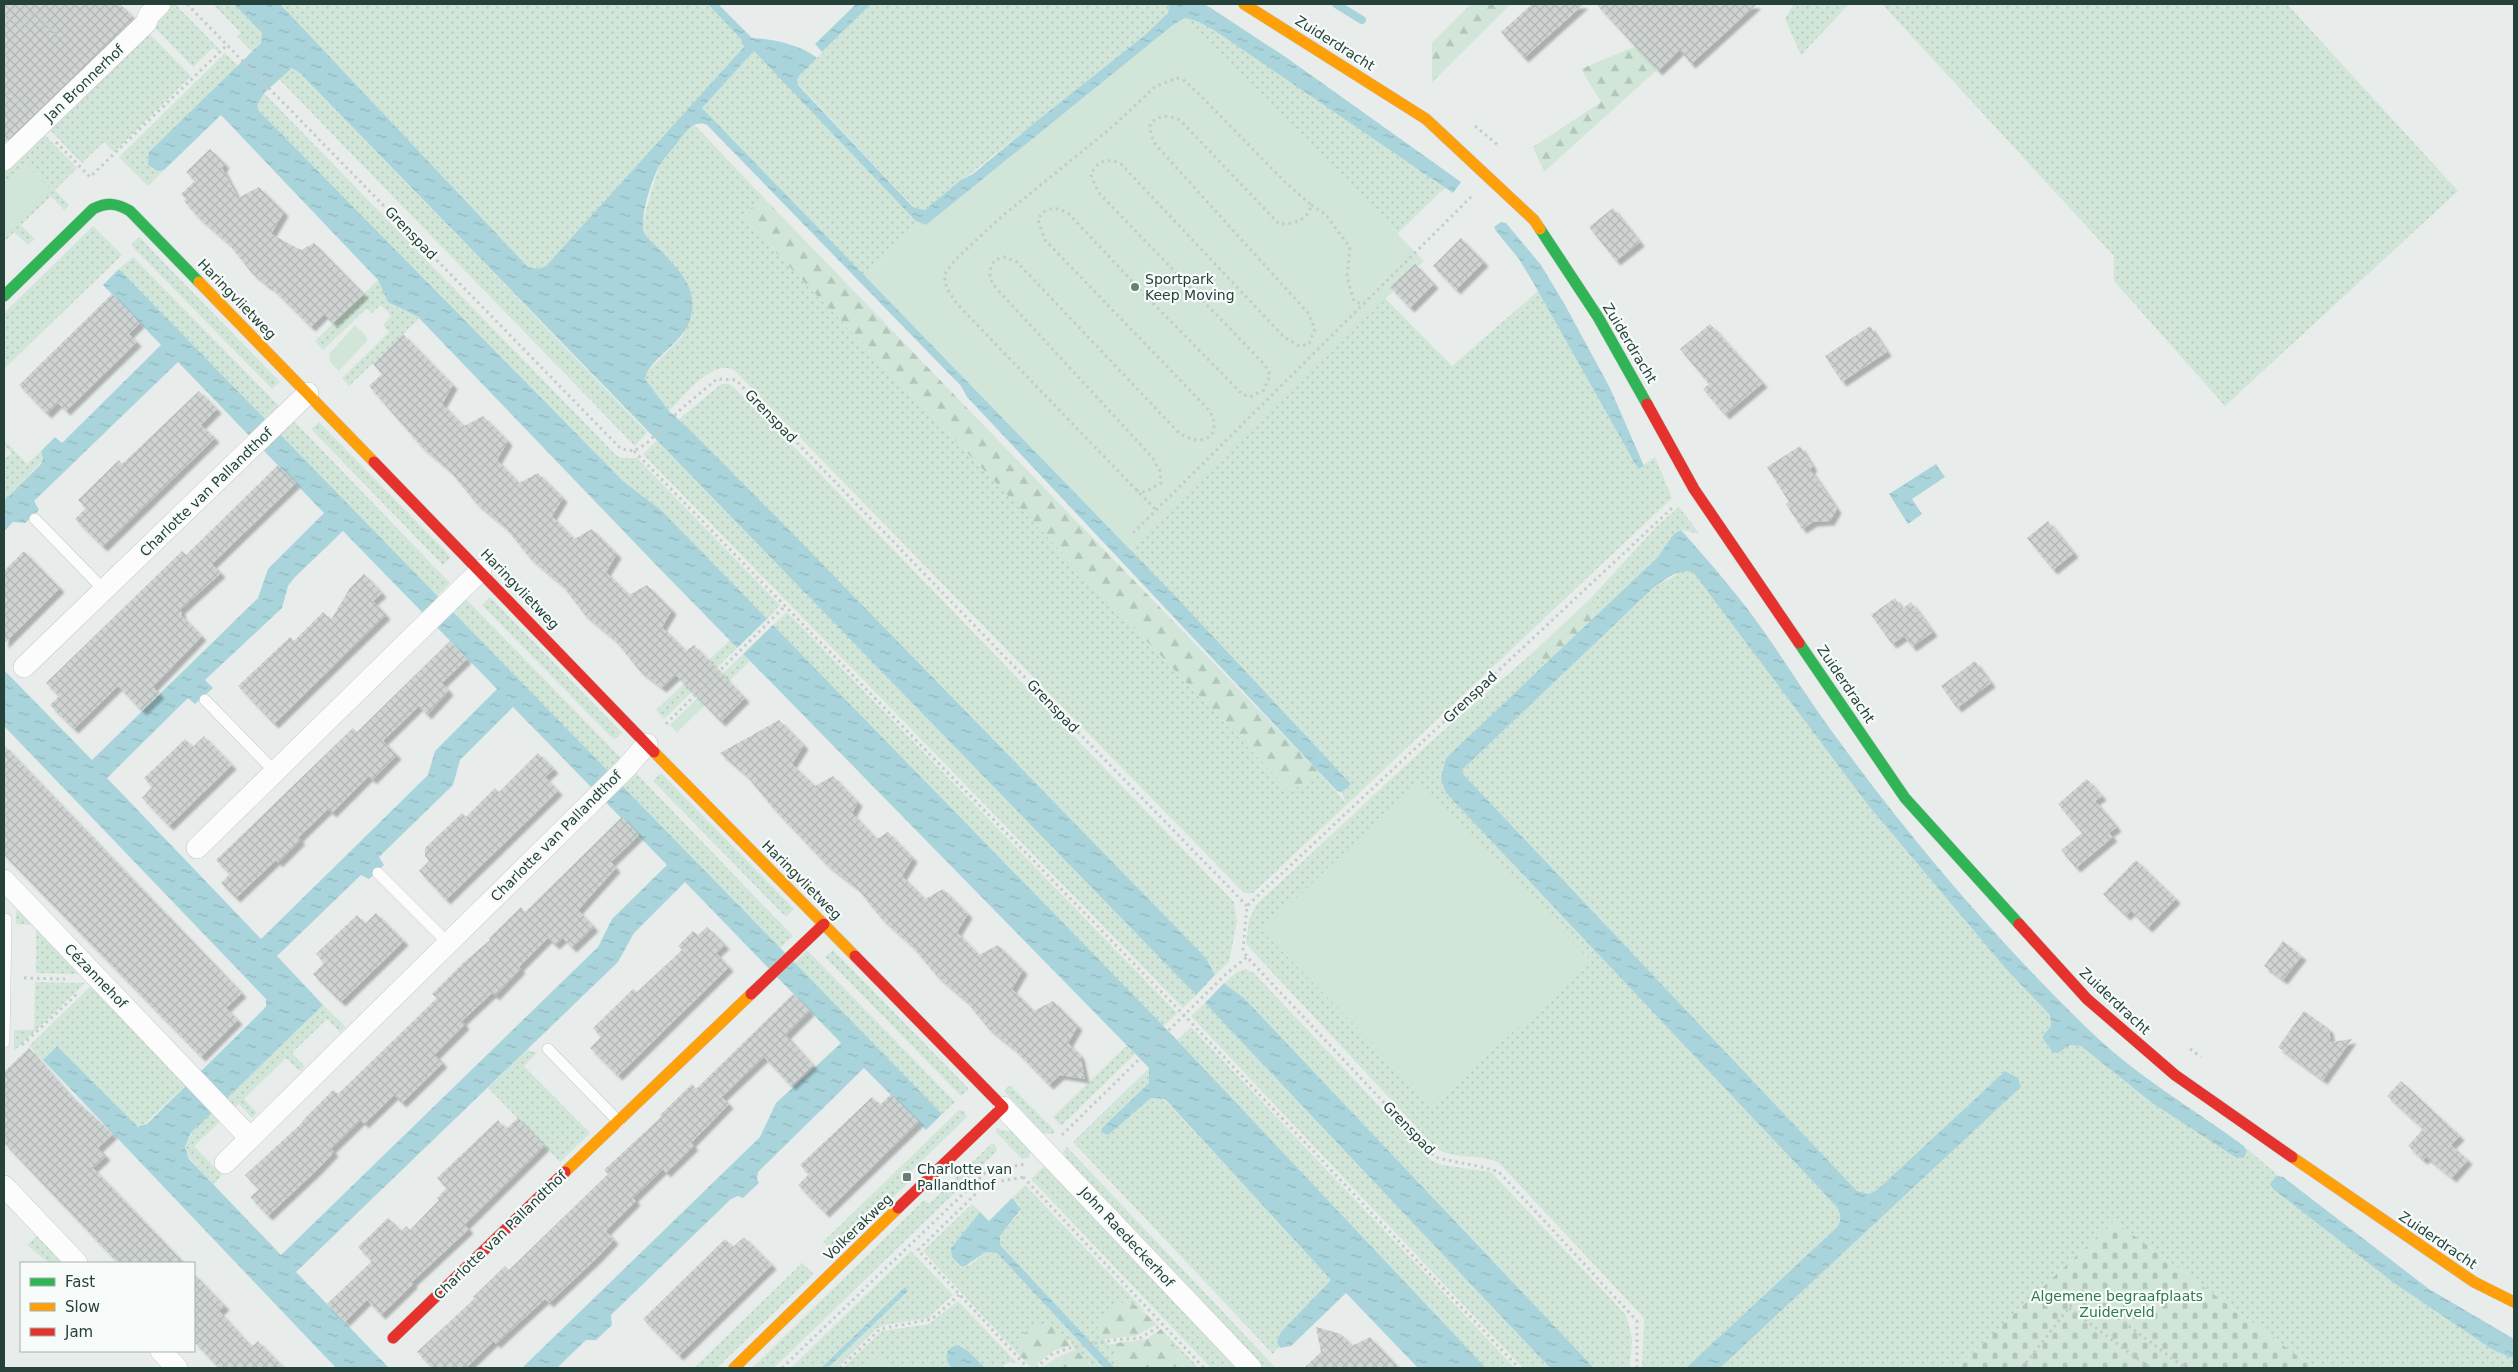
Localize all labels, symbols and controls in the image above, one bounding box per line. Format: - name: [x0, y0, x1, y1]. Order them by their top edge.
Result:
- street label: Zuiderdracht: [1292, 12, 1378, 74]
- street label: Jan Bronnerhof: [40, 40, 128, 126]
- street label: Grenspad: [382, 203, 440, 263]
- street label: Haringvlietweg: [195, 255, 279, 343]
- place label: Sportpark Keep Moving: [1145, 271, 1235, 303]
- marker: Sportpark Keep Moving: [1129, 281, 1141, 293]
- street label: Zuiderdracht: [1600, 300, 1660, 386]
- street label: Grenspad: [742, 386, 800, 446]
- street label: Charlotte van Pallandthof: [136, 424, 276, 560]
- street label: Haringvlietweg: [478, 545, 562, 633]
- street label: Zuiderdracht: [1814, 642, 1878, 726]
- street label: Grenspad: [1440, 668, 1500, 726]
- street label: Grenspad: [1024, 676, 1082, 736]
- street label: Charlotte van Pallandthof: [487, 767, 625, 905]
- street label: Haringvlietweg: [759, 837, 845, 923]
- street label: Cézannehof: [61, 941, 131, 1012]
- street label: Zuiderdracht: [2076, 964, 2154, 1038]
- street label: Grenspad: [1380, 1098, 1438, 1158]
- place label: Charlotte van Pallandthof: [917, 1161, 1012, 1193]
- street label: Charlotte van Pallandthof: [430, 1167, 570, 1303]
- marker: Charlotte van Pallandthof: [901, 1171, 913, 1183]
- street label: John Raedeckerhof: [1076, 1183, 1178, 1291]
- street label: Volkerakweg: [821, 1190, 895, 1264]
- street label: Zuiderdracht: [2396, 1208, 2480, 1272]
- legend: [20, 1262, 195, 1352]
- text: Fast: [65, 1273, 95, 1291]
- park label: Algemene begraafplaats Zuiderveld: [2031, 1288, 2203, 1320]
- text: Slow: [65, 1298, 100, 1316]
- text: Jam: [64, 1323, 93, 1341]

